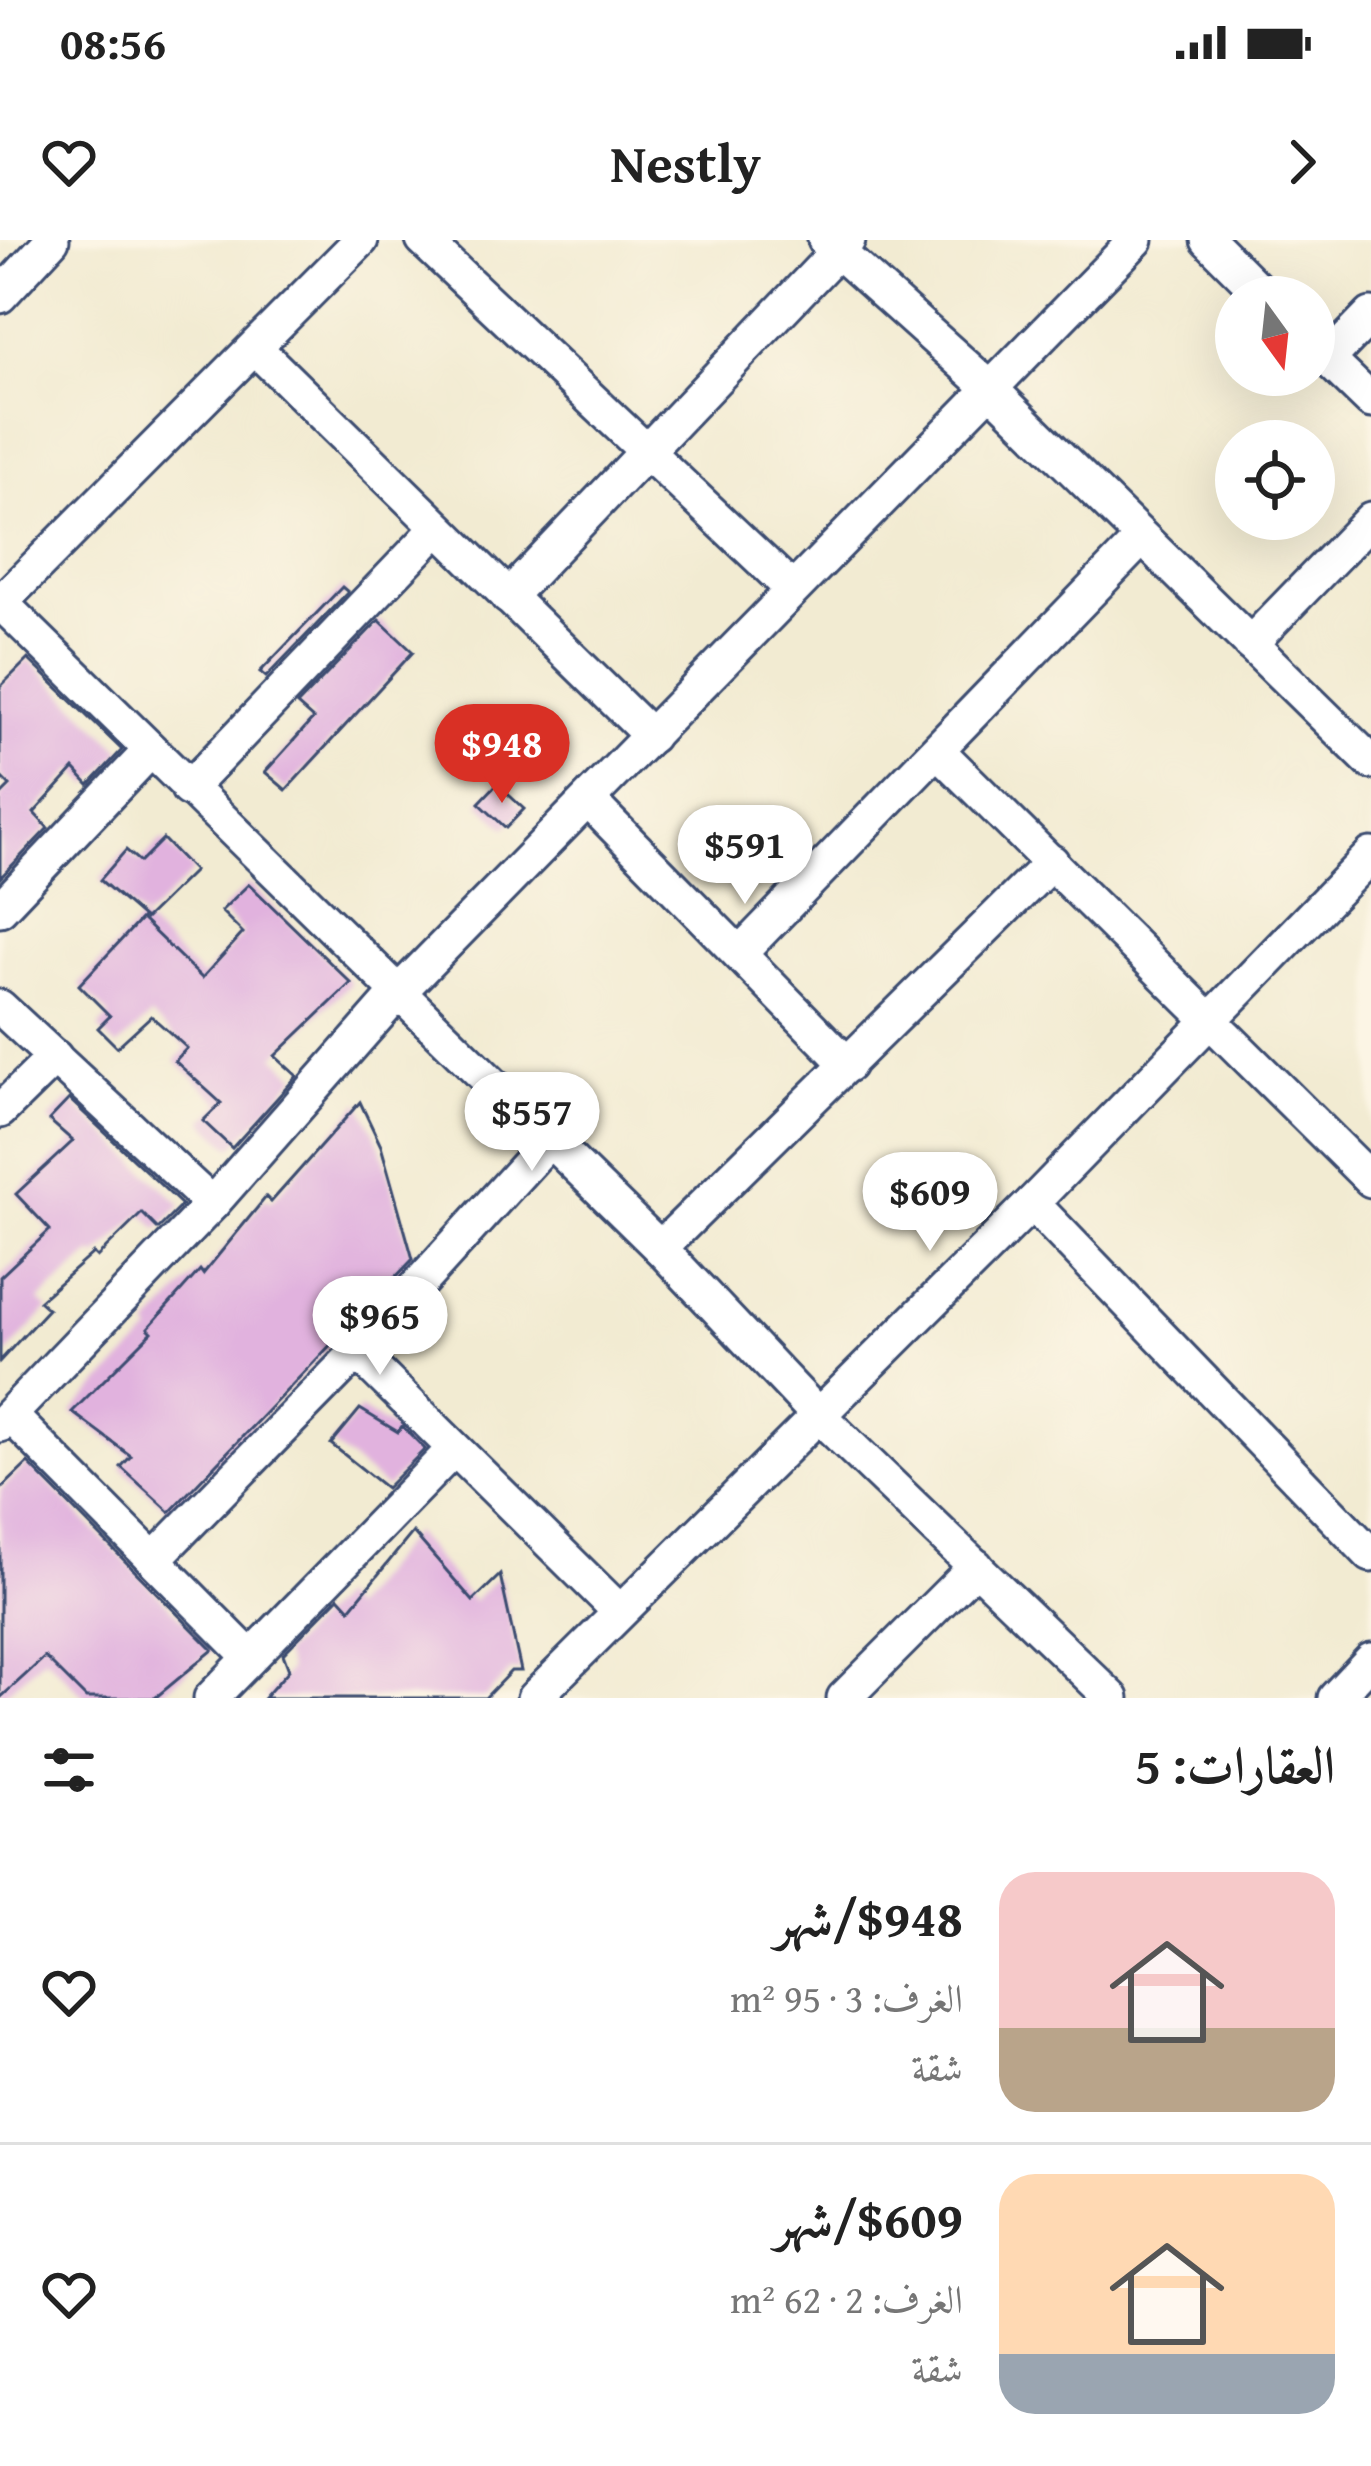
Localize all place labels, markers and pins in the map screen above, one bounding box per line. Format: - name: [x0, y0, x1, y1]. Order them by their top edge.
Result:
- pin: $948: [431, 704, 573, 806]
- pin: $591: [674, 805, 816, 907]
- pin: $557: [461, 1072, 603, 1174]
- pin: $609: [859, 1152, 1001, 1254]
- pin: $965: [309, 1276, 451, 1378]

